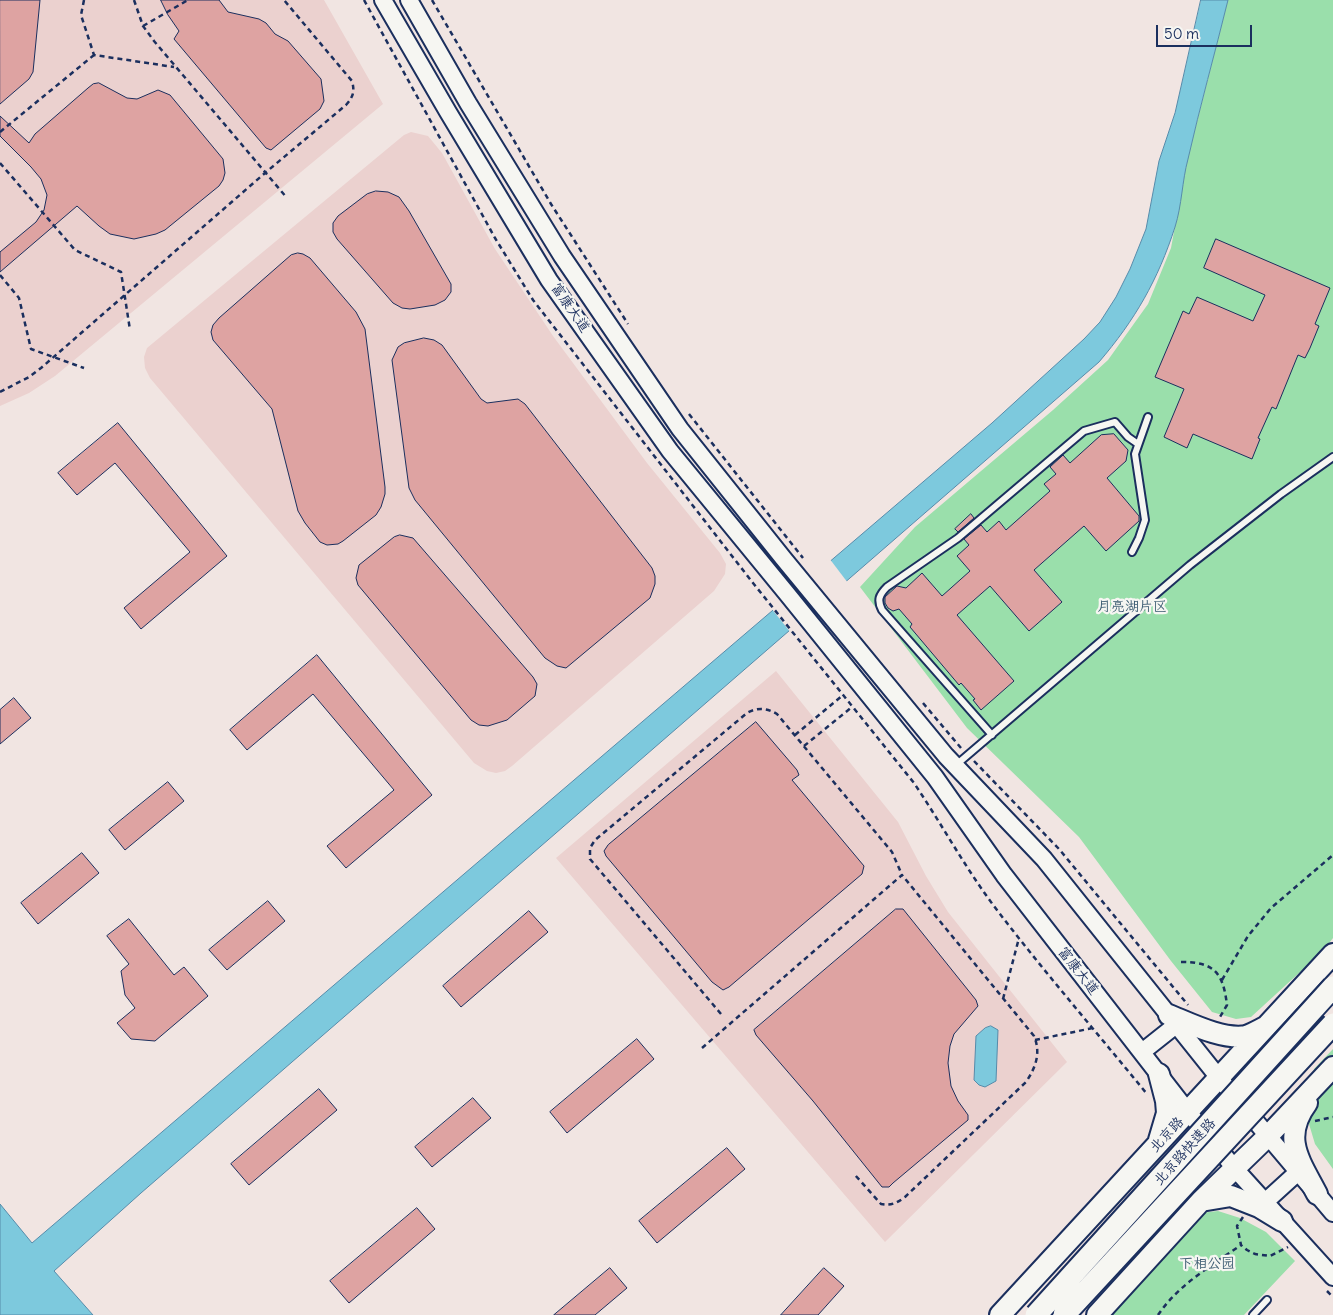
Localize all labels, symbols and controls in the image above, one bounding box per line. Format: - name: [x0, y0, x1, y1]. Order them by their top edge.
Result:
- scale bar: [1158, 15, 1254, 47]
- text: 50 m: [1164, 24, 1199, 43]
- street label: 富康大道: [547, 280, 593, 336]
- park label: 月亮湖片区: [1097, 599, 1167, 615]
- street label: 富康大道: [1054, 944, 1102, 998]
- street label: 北京路: [1147, 1114, 1187, 1156]
- street label: 北京路快速路: [1151, 1115, 1219, 1189]
- park label: 下相公园: [1179, 1256, 1235, 1272]

